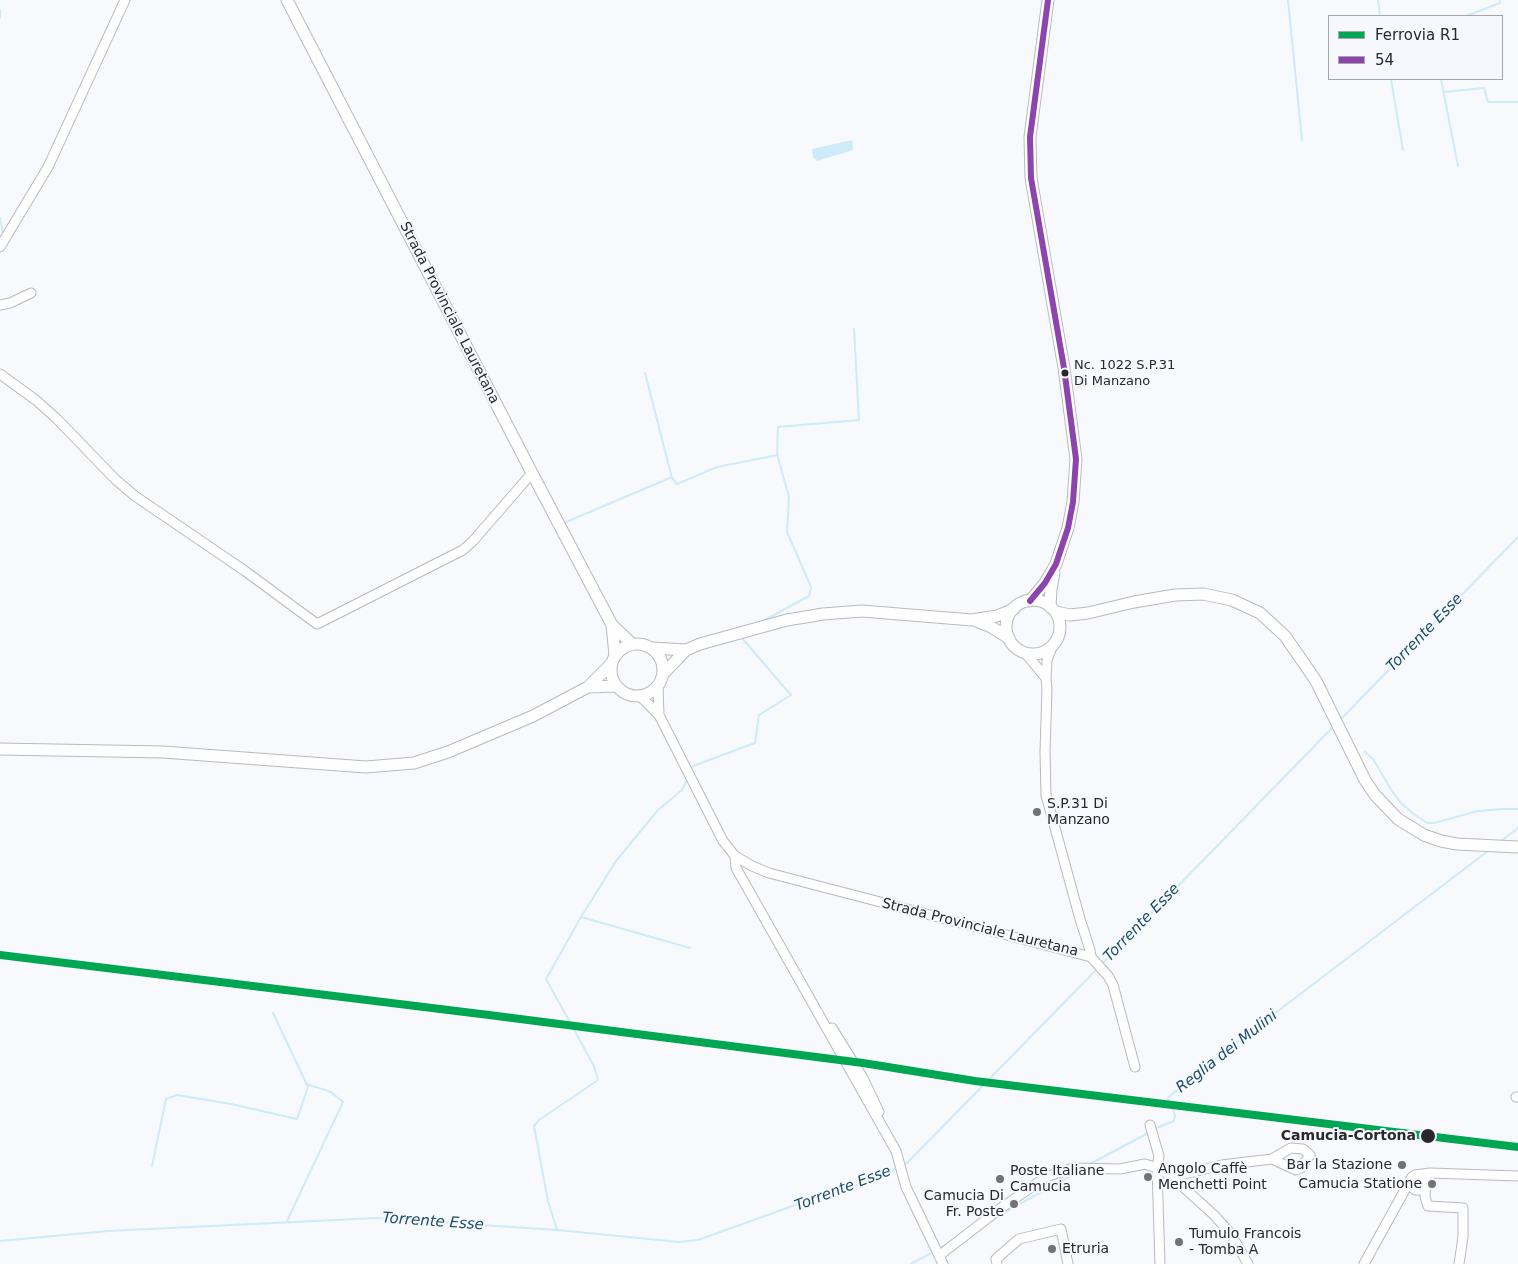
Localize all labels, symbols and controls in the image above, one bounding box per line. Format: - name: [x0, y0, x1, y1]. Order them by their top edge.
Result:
- legend: [1328, 15, 1503, 80]
- text: Ferrovia R1: [1375, 26, 1460, 44]
- text: 54: [1375, 51, 1394, 69]
- street label: Strada Provinciale Lauretana: [396, 219, 502, 407]
- place label: Nc. 1022 S.P.31 Di Manzano: [1074, 358, 1175, 389]
- marker: Nc. 1022 S.P.31 Di Manzano: [1060, 368, 1070, 378]
- water label: Torrente Esse: [1383, 590, 1467, 676]
- place label: S.P.31 Di Manzano: [1047, 796, 1110, 829]
- marker: S.P.31 Di Manzano: [1031, 806, 1043, 818]
- water label: Torrente Esse: [1100, 880, 1184, 966]
- street label: Strada Provinciale Lauretana: [880, 895, 1080, 961]
- water label: Reglia dei Mulini: [1173, 1007, 1281, 1097]
- marker: Camucia-Cortona: [1419, 1127, 1437, 1145]
- place label: Camucia-Cortona: [1281, 1128, 1416, 1144]
- place label: Bar la Stazione: [1286, 1157, 1392, 1173]
- marker: Bar la Stazione: [1396, 1159, 1408, 1171]
- place label: Angolo Caffè Menchetti Point: [1158, 1161, 1267, 1194]
- water label: Torrente Esse: [792, 1162, 894, 1216]
- place label: Poste Italiane Camucia: [1010, 1163, 1104, 1196]
- marker: Angolo Caffè Menchetti Point: [1142, 1171, 1154, 1183]
- marker: Poste Italiane Camucia: [994, 1173, 1006, 1185]
- place label: Camucia Statione: [1298, 1176, 1422, 1192]
- marker: Camucia Statione: [1426, 1178, 1438, 1190]
- place label: Camucia Di Fr. Poste: [924, 1188, 1004, 1220]
- marker: Camucia Di Fr. Poste: [1008, 1198, 1020, 1210]
- water label: Torrente Esse: [382, 1209, 484, 1235]
- place label: Tumulo Francois - Tomba A: [1189, 1226, 1301, 1258]
- marker: Tumulo Francois - Tomba A: [1173, 1236, 1185, 1248]
- place label: Etruria: [1062, 1241, 1109, 1257]
- marker: Etruria: [1046, 1243, 1058, 1255]

